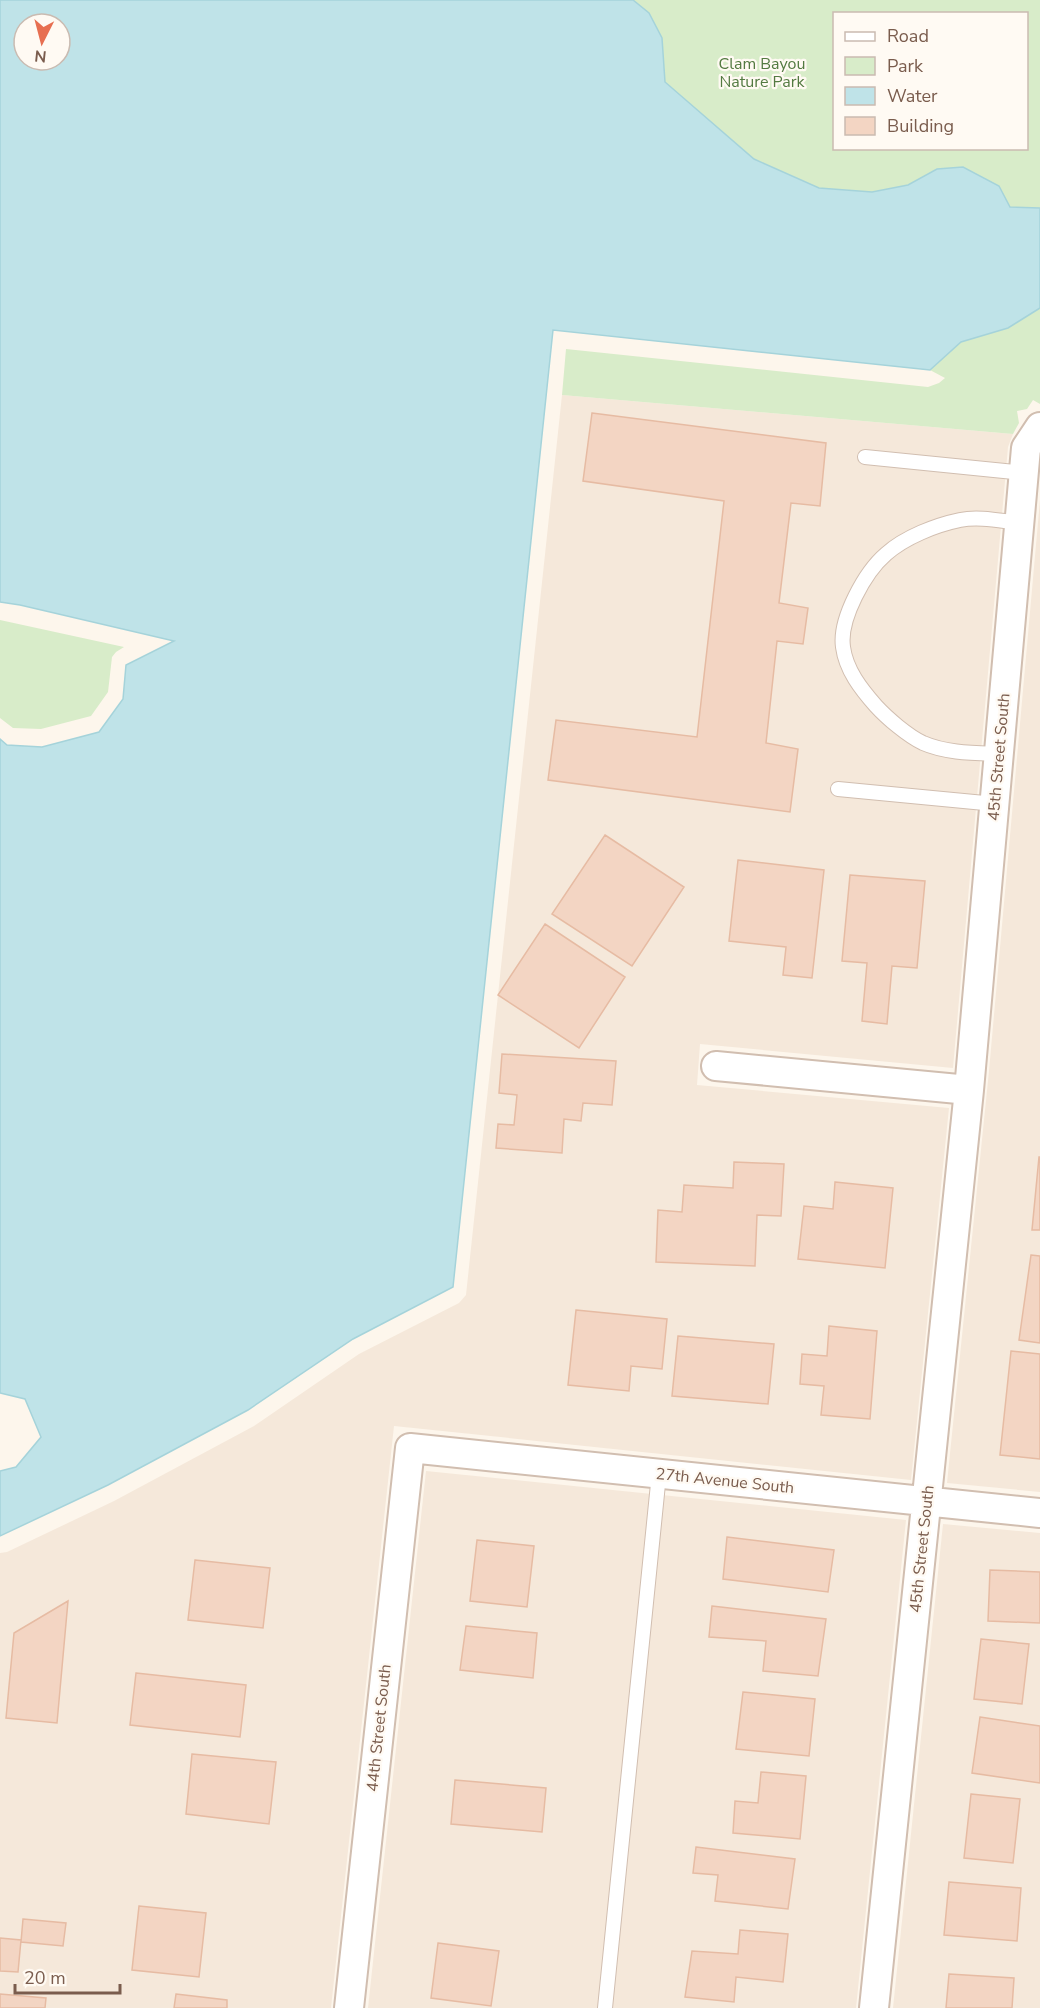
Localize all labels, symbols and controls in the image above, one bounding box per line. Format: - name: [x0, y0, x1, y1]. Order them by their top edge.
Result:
- north arrow: [12, 12, 72, 72]
- legend: [833, 12, 1028, 150]
- text: Road: [887, 24, 929, 48]
- text: N: [33, 44, 48, 67]
- park label: Clam Bayou Nature Park: [719, 53, 806, 93]
- text: Park: [887, 54, 924, 78]
- text: Water: [887, 84, 938, 108]
- text: Building: [887, 114, 954, 138]
- street label: 45th Street South: [982, 692, 1016, 822]
- street label: 27th Avenue South: [655, 1463, 795, 1499]
- street label: 45th Street South: [904, 1484, 940, 1614]
- street label: 44th Street South: [361, 1663, 397, 1793]
- scale bar: [15, 1957, 120, 1995]
- text: 20 m: [24, 1966, 66, 1990]

